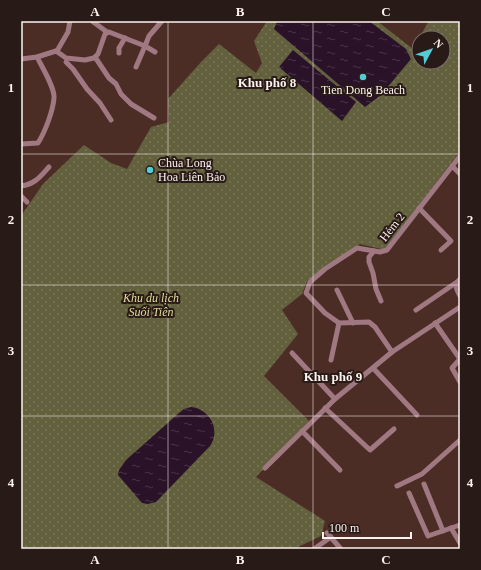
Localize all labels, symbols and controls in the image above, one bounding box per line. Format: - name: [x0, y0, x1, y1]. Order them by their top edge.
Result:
- text: A: [90, 4, 100, 19]
- text: B: [236, 4, 245, 19]
- text: C: [381, 4, 391, 19]
- north arrow: [411, 30, 451, 70]
- text: N: [431, 37, 446, 50]
- marker: Tien Dong Beach: [358, 72, 368, 82]
- district label: Khu phố 8: [238, 75, 297, 90]
- text: 1: [8, 80, 14, 95]
- text: 1: [467, 80, 473, 95]
- place label: Tien Dong Beach: [321, 83, 405, 97]
- place label: Chùa Long Hoa Liên Bảo: [158, 156, 225, 184]
- marker: Chùa Long Hoa Liên Bảo: [145, 165, 155, 175]
- street label: Hẻm 2: [377, 210, 407, 244]
- text: 2: [8, 212, 14, 227]
- text: 2: [467, 212, 473, 227]
- park label: Khu du lịch Suối Tiên: [122, 291, 179, 319]
- text: 3: [8, 343, 15, 358]
- text: 3: [467, 343, 474, 358]
- district label: Khu phố 9: [304, 369, 363, 384]
- text: 4: [8, 475, 15, 490]
- text: 4: [467, 475, 474, 490]
- scale bar: [323, 514, 411, 540]
- text: 100 m: [329, 521, 360, 535]
- text: A: [90, 552, 100, 567]
- text: B: [236, 552, 245, 567]
- text: C: [381, 552, 391, 567]

